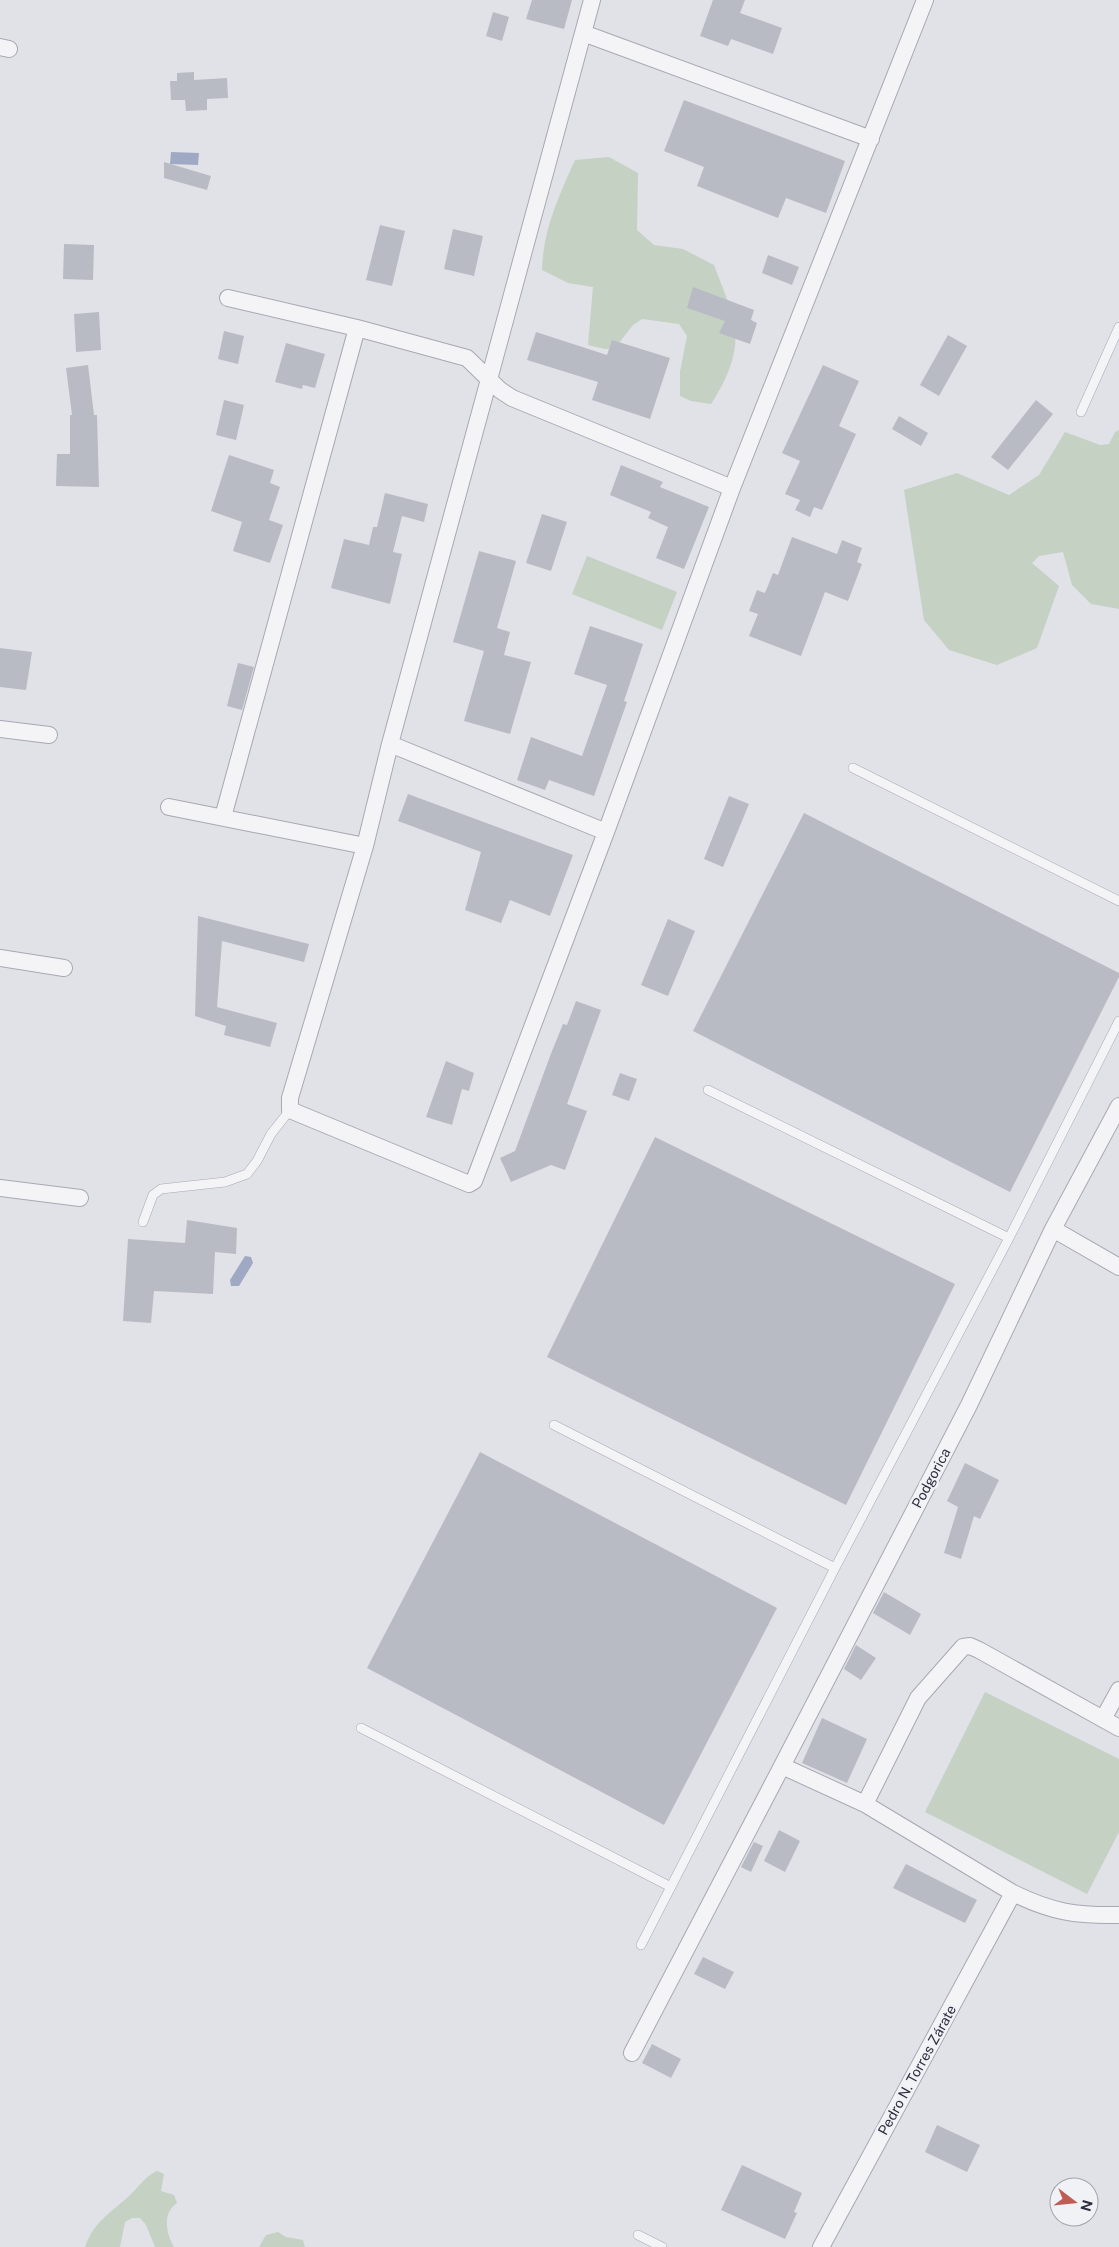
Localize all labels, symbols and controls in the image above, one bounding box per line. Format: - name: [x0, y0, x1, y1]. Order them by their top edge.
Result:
- street label: Podgorica: [909, 1445, 953, 1511]
- street label: Pedro N. Torres Zárate: [875, 2002, 959, 2138]
- north arrow: [1049, 2177, 1099, 2227]
- text: N: [1077, 2198, 1096, 2213]

